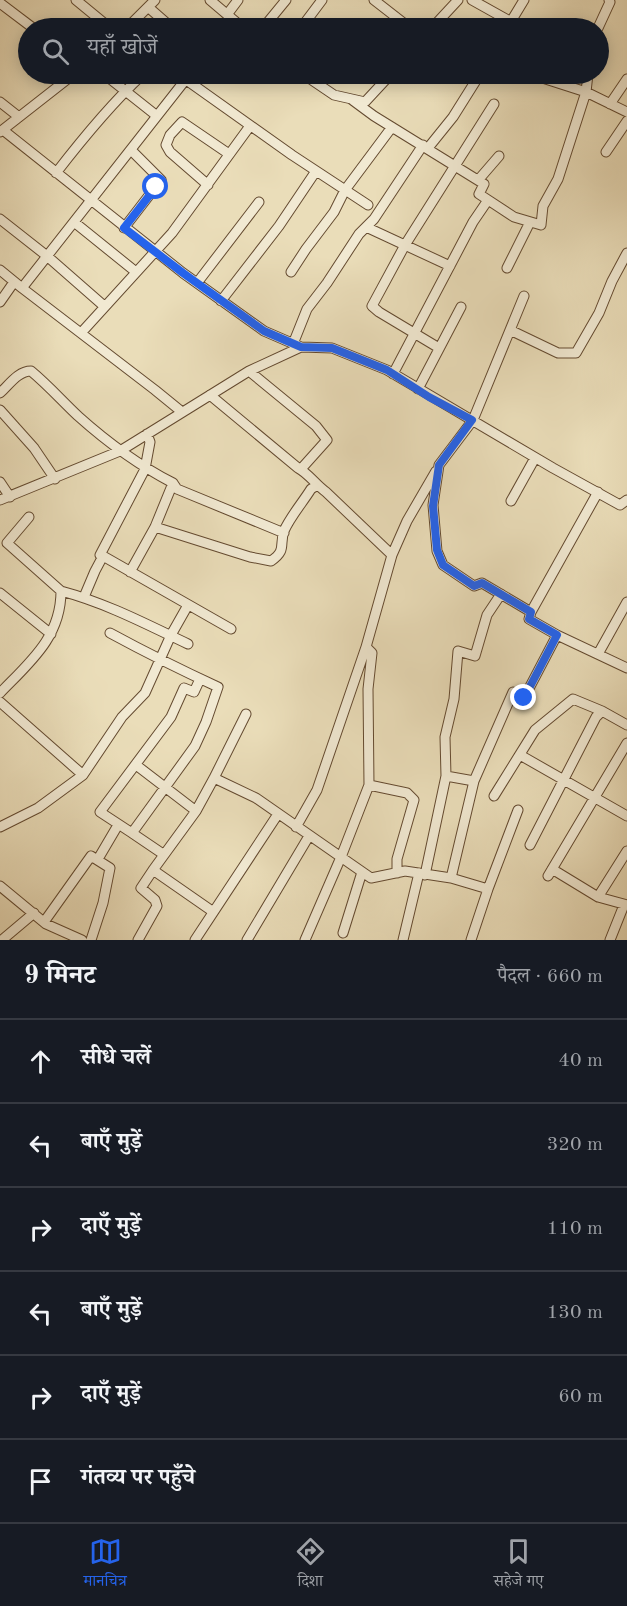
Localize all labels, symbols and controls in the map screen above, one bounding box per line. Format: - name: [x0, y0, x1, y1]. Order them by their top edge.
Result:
- search box: [18, 18, 609, 84]
- icon: search: [39, 35, 72, 68]
- text: यहाँ खोजें: [87, 37, 158, 59]
- route start: [142, 173, 168, 199]
- route end: [510, 684, 536, 710]
- text: 9 मिनट: [24, 963, 96, 989]
- text: पैदल · 660 m: [497, 967, 603, 987]
- icon: ahead: [24, 1045, 57, 1078]
- text: सीधे चलें: [81, 1047, 151, 1069]
- text: 40 m: [558, 1051, 603, 1071]
- icon: left: [24, 1129, 57, 1162]
- text: बाएँ मुड़ें: [81, 1131, 142, 1153]
- text: 320 m: [547, 1135, 603, 1155]
- icon: right: [24, 1213, 57, 1246]
- text: दाएँ मुड़ें: [81, 1215, 141, 1237]
- text: 110 m: [547, 1219, 603, 1239]
- icon: left: [24, 1297, 57, 1330]
- text: बाएँ मुड़ें: [81, 1299, 142, 1321]
- text: 130 m: [547, 1303, 603, 1323]
- icon: right: [24, 1381, 57, 1414]
- text: दाएँ मुड़ें: [81, 1383, 141, 1405]
- text: 60 m: [558, 1387, 603, 1407]
- icon: arrive: [24, 1465, 57, 1498]
- text: गंतव्य पर पहुँचे: [81, 1467, 195, 1489]
- tab: मानचित्र: [83, 1535, 127, 1596]
- tab: दिशा: [294, 1535, 327, 1596]
- tab: सहेजे गए: [494, 1535, 544, 1596]

